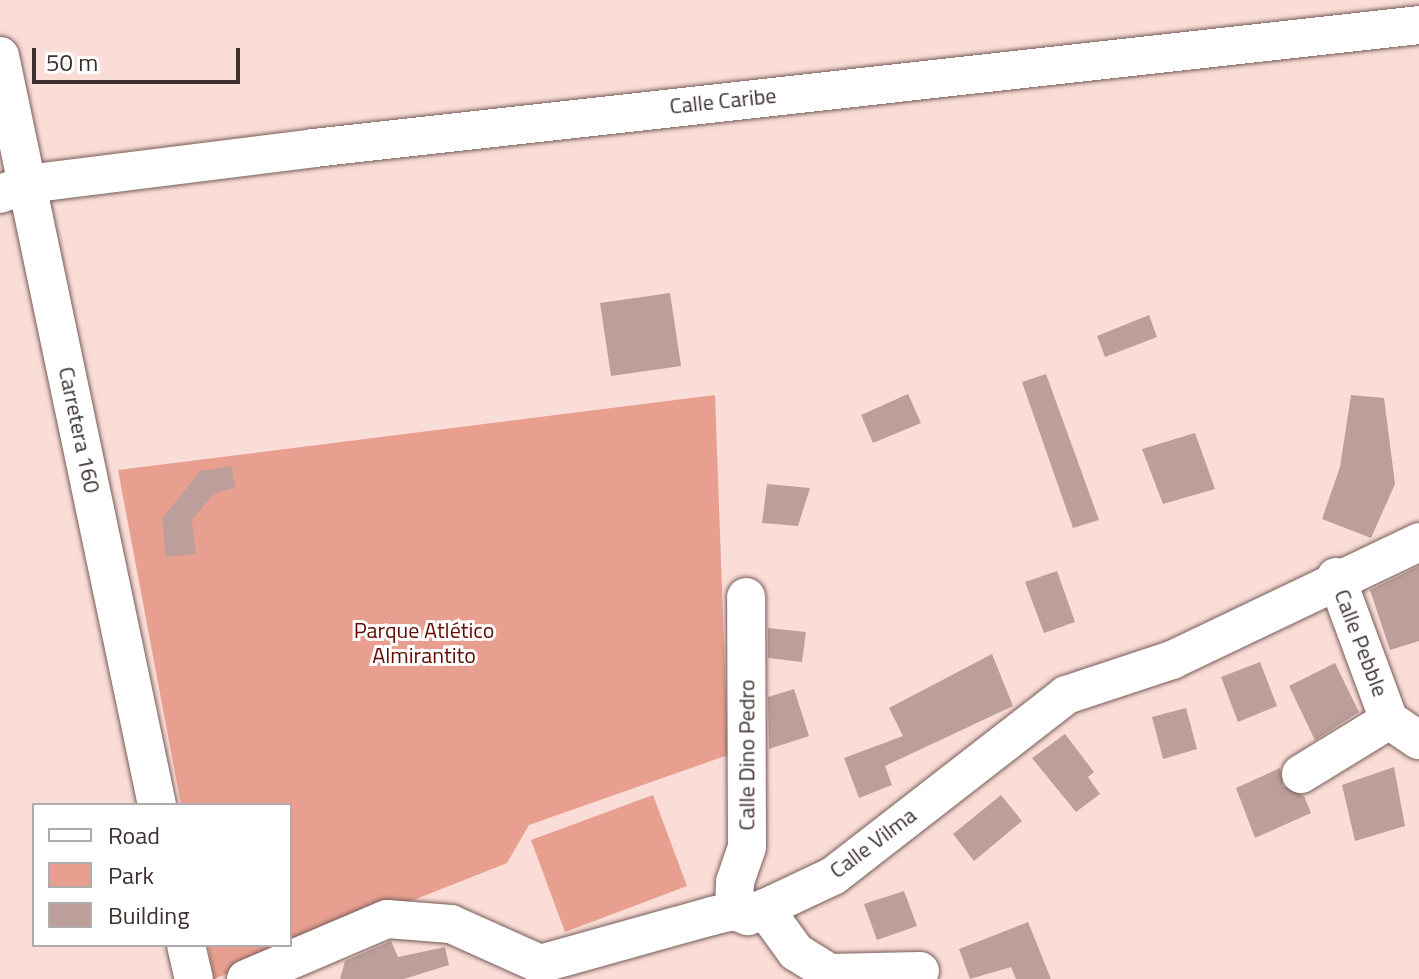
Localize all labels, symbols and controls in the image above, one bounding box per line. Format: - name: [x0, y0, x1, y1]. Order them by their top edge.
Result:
- scale bar: [36, 32, 244, 82]
- text: 50 m: [46, 44, 98, 80]
- street label: Calle Caribe: [668, 82, 778, 120]
- street label: Carretera 160: [53, 365, 105, 495]
- street label: Calle Pebble: [1329, 586, 1393, 700]
- park label: Parque Atlético Almirantito: [354, 617, 494, 668]
- street label: Calle Dino Pedro: [734, 679, 760, 831]
- street label: Calle Vilma: [825, 802, 921, 884]
- legend: [32, 803, 292, 947]
- text: Road: [108, 817, 160, 853]
- text: Park: [108, 857, 154, 893]
- text: Building: [108, 897, 190, 933]

